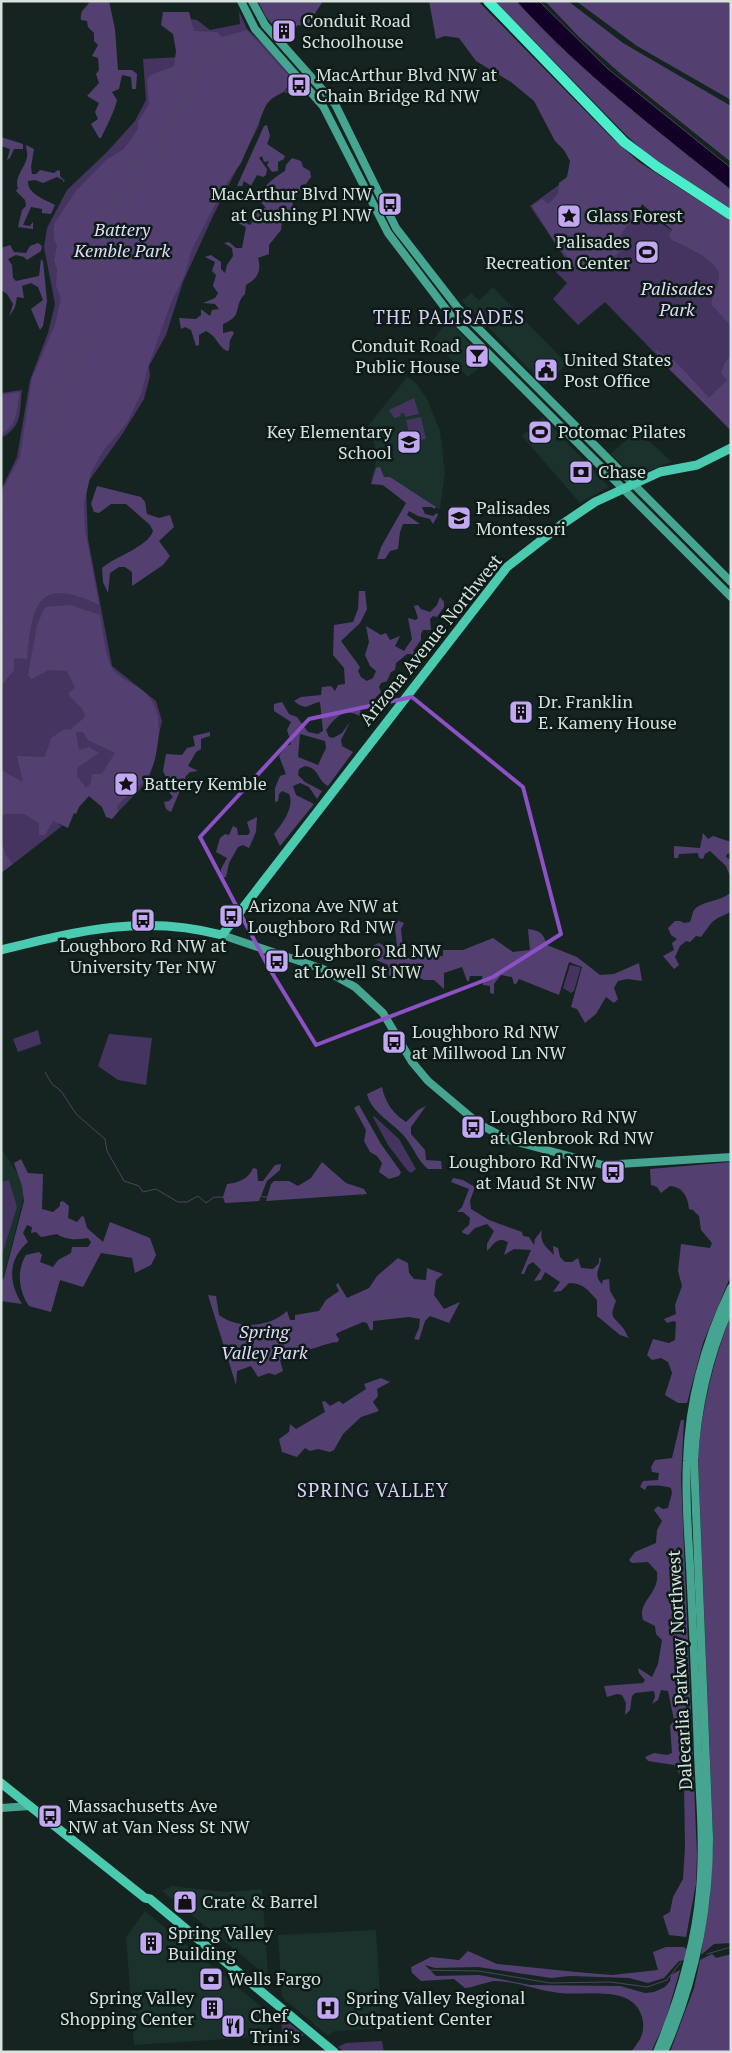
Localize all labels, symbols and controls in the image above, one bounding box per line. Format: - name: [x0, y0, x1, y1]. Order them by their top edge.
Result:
- place label: Conduit Road Schoolhouse: [302, 8, 411, 53]
- building icon: Conduit Road Schoolhouse: [271, 18, 297, 44]
- place label: MacArthur Blvd NW at Chain Bridge Rd NW: [316, 62, 498, 107]
- bus stop icon: MacArthur Blvd NW at Chain Bridge Rd NW: [286, 72, 312, 98]
- place label: MacArthur Blvd NW at Cushing Pl NW: [211, 181, 372, 226]
- bus stop icon: MacArthur Blvd NW at Cushing Pl NW: [377, 191, 403, 217]
- place icon: Glass Forest: [556, 203, 582, 229]
- place label: Glass Forest: [586, 203, 683, 227]
- park label: Battery Kemble Park: [73, 217, 170, 262]
- place label: Palisades Recreation Center: [486, 229, 630, 274]
- sports icon: Palisades Recreation Center: [634, 239, 660, 265]
- park label: Palisades Park: [640, 276, 713, 321]
- district label: THE PALISADES: [373, 304, 525, 329]
- place label: Conduit Road Public House: [351, 333, 460, 378]
- bar icon: Conduit Road Public House: [464, 343, 490, 369]
- place label: United States Post Office: [564, 347, 671, 392]
- public building icon: United States Post Office: [533, 357, 559, 383]
- place label: Key Elementary School: [267, 419, 393, 464]
- sports icon: Potomac Pilates: [527, 419, 553, 445]
- place label: Potomac Pilates: [558, 419, 686, 443]
- school or university icon: Key Elementary School: [396, 429, 422, 455]
- bank icon: Chase: [568, 459, 594, 485]
- place label: Chase: [598, 459, 646, 483]
- place label: Palisades Montessori: [476, 495, 566, 540]
- school or university icon: Palisades Montessori: [446, 505, 472, 531]
- street label: Arizona Avenue Northwest: [354, 548, 507, 730]
- place label: Dr. Franklin E. Kameny House: [538, 689, 677, 734]
- building icon: Dr. Franklin E. Kameny House: [508, 699, 534, 725]
- place icon: Battery Kemble: [113, 771, 139, 797]
- place label: Battery Kemble: [144, 771, 267, 795]
- place label: Arizona Ave NW at Loughboro Rd NW: [248, 893, 399, 938]
- bus stop icon: Arizona Ave NW at Loughboro Rd NW: [218, 903, 244, 929]
- bus stop icon: Loughboro Rd NW at University Ter NW: [130, 907, 156, 933]
- place label: Loughboro Rd NW at University Ter NW: [59, 933, 227, 978]
- place label: Loughboro Rd NW at Lowell St NW: [294, 938, 441, 983]
- bus stop icon: Loughboro Rd NW at Lowell St NW: [264, 948, 290, 974]
- place label: Loughboro Rd NW at Millwood Ln NW: [412, 1019, 566, 1064]
- bus stop icon: Loughboro Rd NW at Millwood Ln NW: [381, 1029, 407, 1055]
- place label: Loughboro Rd NW at Glenbrook Rd NW: [490, 1104, 654, 1149]
- bus stop icon: Loughboro Rd NW at Glenbrook Rd NW: [460, 1114, 486, 1140]
- place label: Loughboro Rd NW at Maud St NW: [449, 1149, 596, 1194]
- bus stop icon: Loughboro Rd NW at Maud St NW: [600, 1159, 626, 1185]
- park label: Spring Valley Park: [220, 1319, 308, 1364]
- district label: SPRING VALLEY: [297, 1477, 449, 1502]
- street label: Dalecarlia Parkway Northwest: [661, 1549, 697, 1791]
- place label: Massachusetts Ave NW at Van Ness St NW: [68, 1793, 250, 1838]
- bus stop icon: Massachusetts Ave NW at Van Ness St NW: [37, 1803, 63, 1829]
- shop icon: Crate & Barrel: [172, 1889, 198, 1915]
- place label: Crate & Barrel: [202, 1889, 318, 1913]
- place label: Spring Valley Building: [168, 1920, 274, 1965]
- building icon: Spring Valley Building: [138, 1930, 164, 1956]
- bank icon: Wells Fargo: [198, 1966, 224, 1992]
- place label: Wells Fargo: [228, 1966, 321, 1990]
- place label: Spring Valley Shopping Center: [60, 1985, 195, 2030]
- place label: Spring Valley Regional Outpatient Center: [346, 1985, 525, 2030]
- building icon: Spring Valley Shopping Center: [199, 1995, 225, 2021]
- hospital icon: Spring Valley Regional Outpatient Center: [315, 1995, 341, 2021]
- place label: Chef Trini's: [250, 2003, 300, 2048]
- restaurant icon: Chef Trini's: [220, 2013, 246, 2039]

